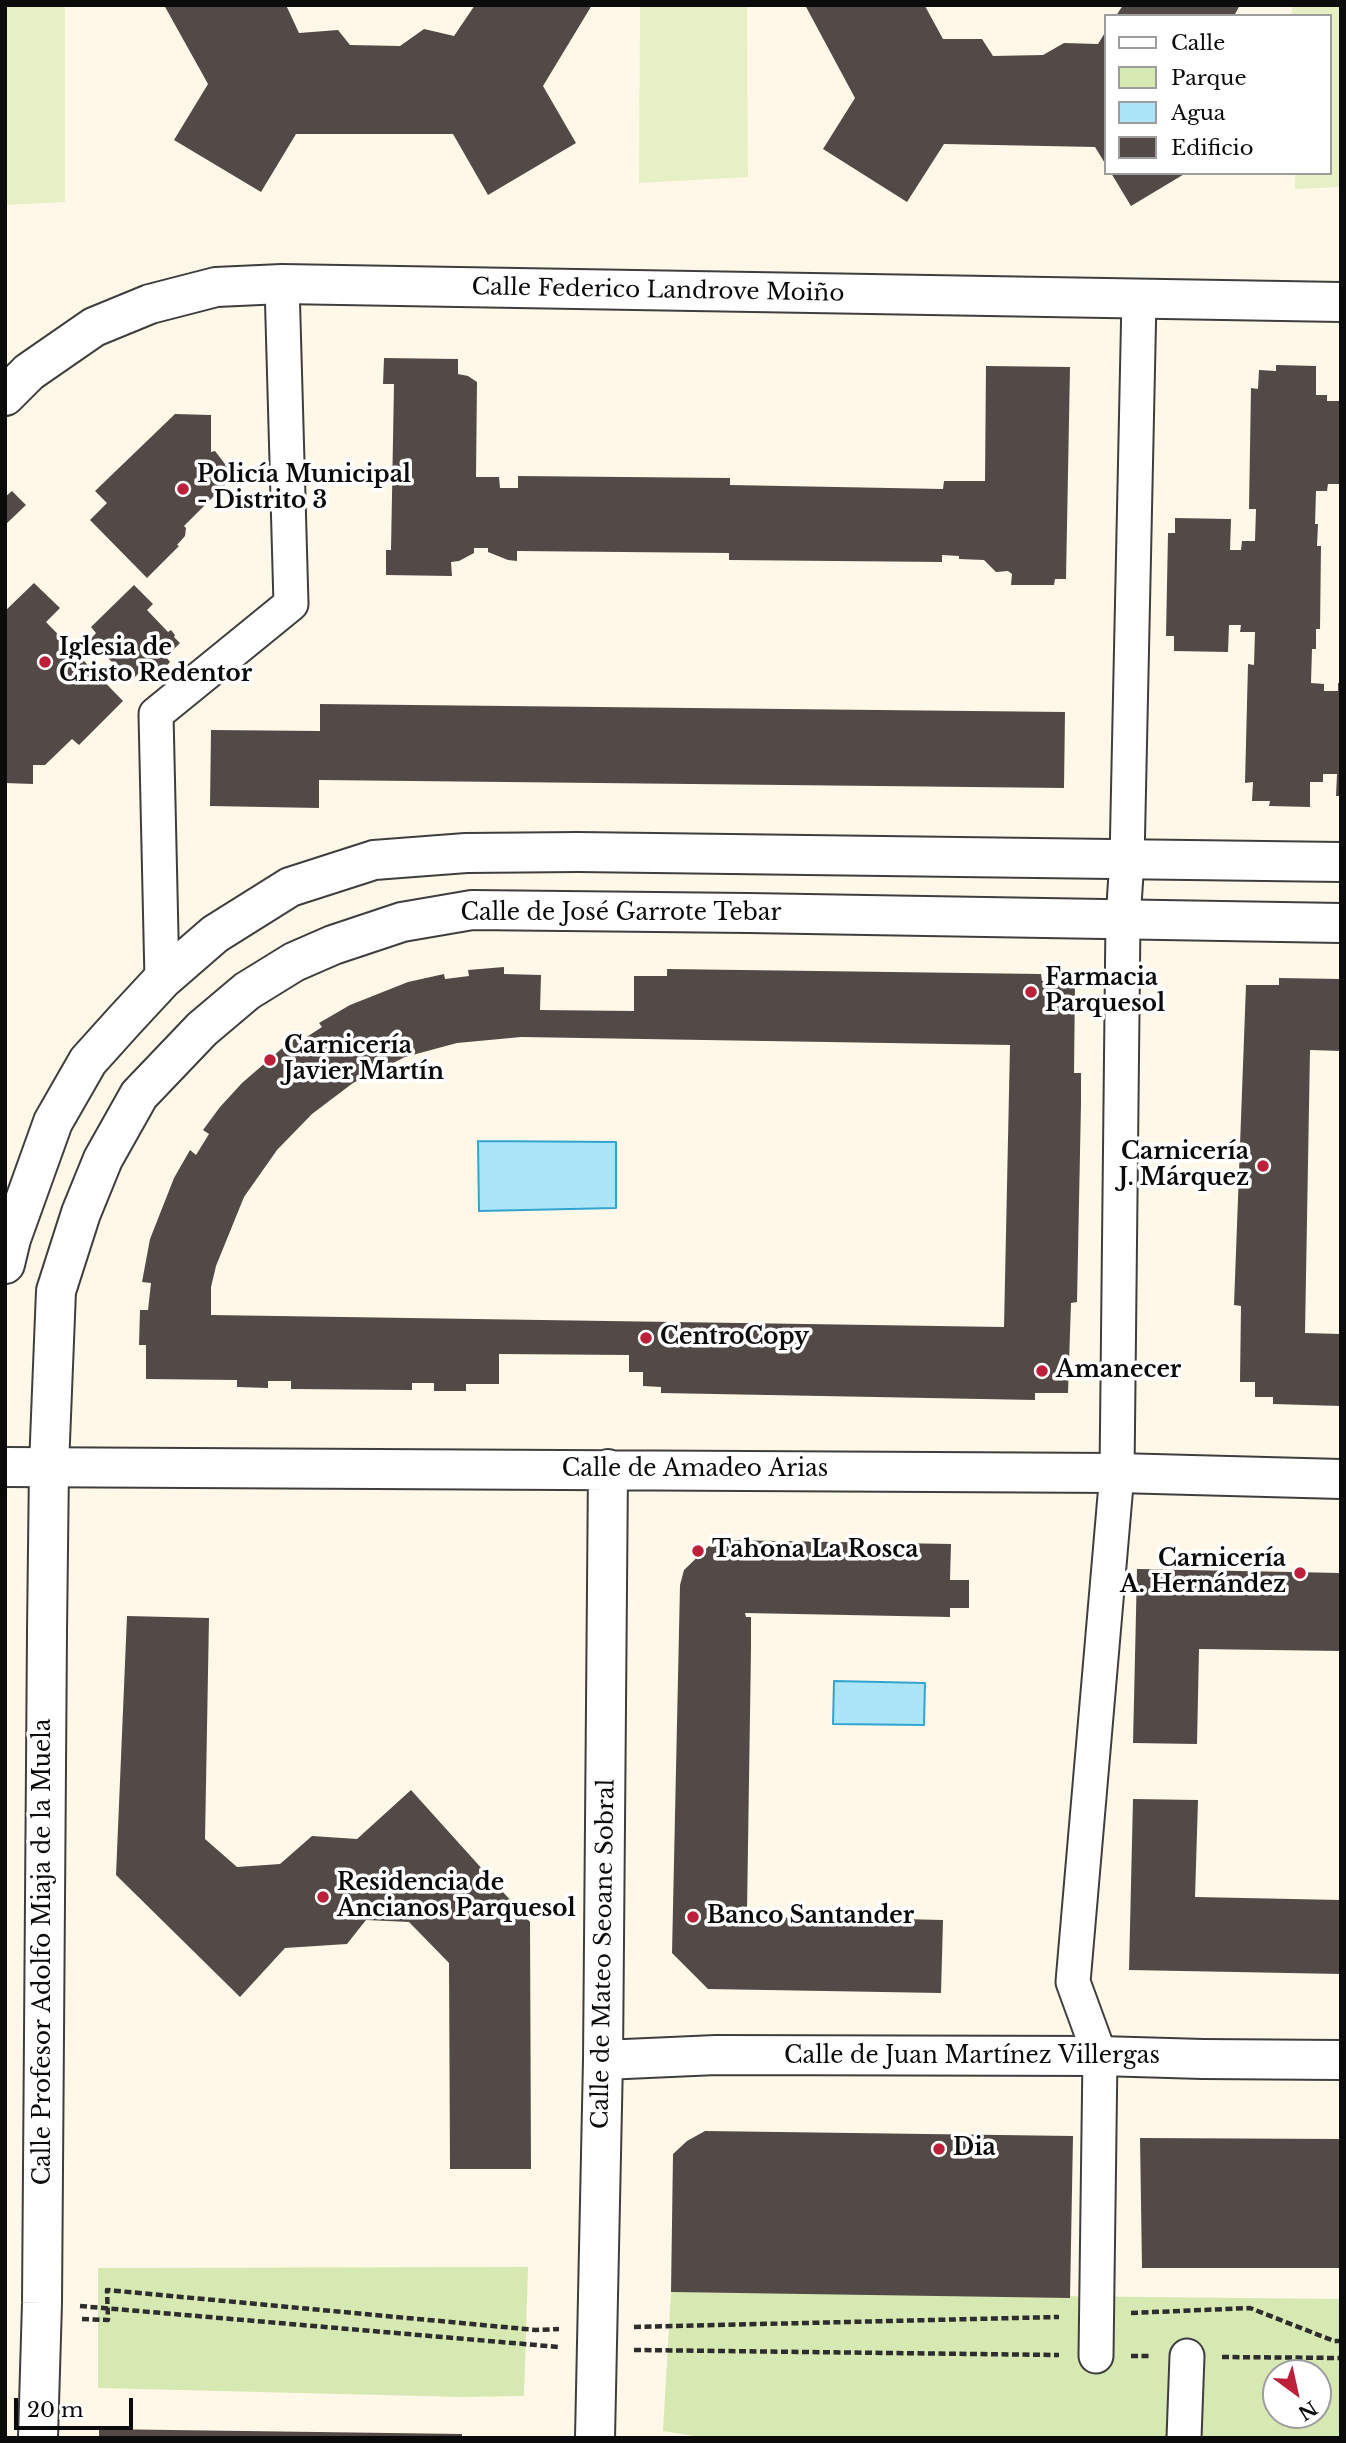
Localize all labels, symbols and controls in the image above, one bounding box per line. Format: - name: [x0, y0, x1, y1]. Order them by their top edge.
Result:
- legend: [1104, 14, 1332, 175]
- text: Calle: [1171, 30, 1225, 56]
- text: Parque: [1171, 65, 1246, 91]
- text: Agua: [1171, 100, 1226, 126]
- text: Edificio: [1171, 135, 1253, 161]
- street label: Calle Federico Landrove Moiño: [471, 274, 845, 308]
- place label: Policía Municipal - Distrito 3: [197, 462, 411, 516]
- marker: Policía Municipal - Distrito 3: [175, 481, 191, 497]
- place label: Iglesia de Cristo Redentor: [59, 635, 252, 689]
- marker: Iglesia de Cristo Redentor: [37, 654, 53, 670]
- street label: Calle de José Garrote Tebar: [461, 900, 781, 928]
- place label: Farmacia Parquesol: [1045, 965, 1165, 1019]
- marker: Farmacia Parquesol: [1023, 984, 1039, 1000]
- place label: Carnicería Javier Martín: [284, 1033, 444, 1087]
- marker: Carnicería Javier Martín: [262, 1052, 278, 1068]
- place label: Carnicería J. Márquez: [1119, 1139, 1249, 1193]
- marker: Carnicería J. Márquez: [1255, 1158, 1271, 1174]
- place label: CentroCopy: [660, 1324, 809, 1352]
- marker: CentroCopy: [638, 1330, 654, 1346]
- place label: Amanecer: [1056, 1357, 1181, 1385]
- marker: Amanecer: [1034, 1363, 1050, 1379]
- street label: Calle de Amadeo Arias: [562, 1456, 828, 1484]
- place label: Tahona La Rosca: [712, 1537, 918, 1565]
- marker: Tahona La Rosca: [690, 1543, 706, 1559]
- place label: Carnicería A. Hernández: [1120, 1546, 1286, 1600]
- marker: Carnicería A. Hernández: [1292, 1565, 1308, 1581]
- street label: Calle Profesor Adolfo Miaja de la Muela: [30, 1719, 58, 2185]
- street label: Calle de Mateo Seoane Sobral: [587, 1779, 621, 2129]
- place label: Residencia de Ancianos Parquesol: [337, 1870, 576, 1924]
- marker: Residencia de Ancianos Parquesol: [315, 1889, 331, 1905]
- place label: Banco Santander: [707, 1903, 914, 1931]
- marker: Banco Santander: [685, 1909, 701, 1925]
- street label: Calle de Juan Martínez Villergas: [784, 2043, 1160, 2071]
- place label: Dia: [953, 2135, 996, 2163]
- marker: Dia: [931, 2141, 947, 2157]
- north arrow: [1262, 2359, 1332, 2429]
- scale bar: [18, 2384, 136, 2428]
- text: N: [1294, 2396, 1321, 2425]
- text: 20 m: [27, 2397, 84, 2423]

